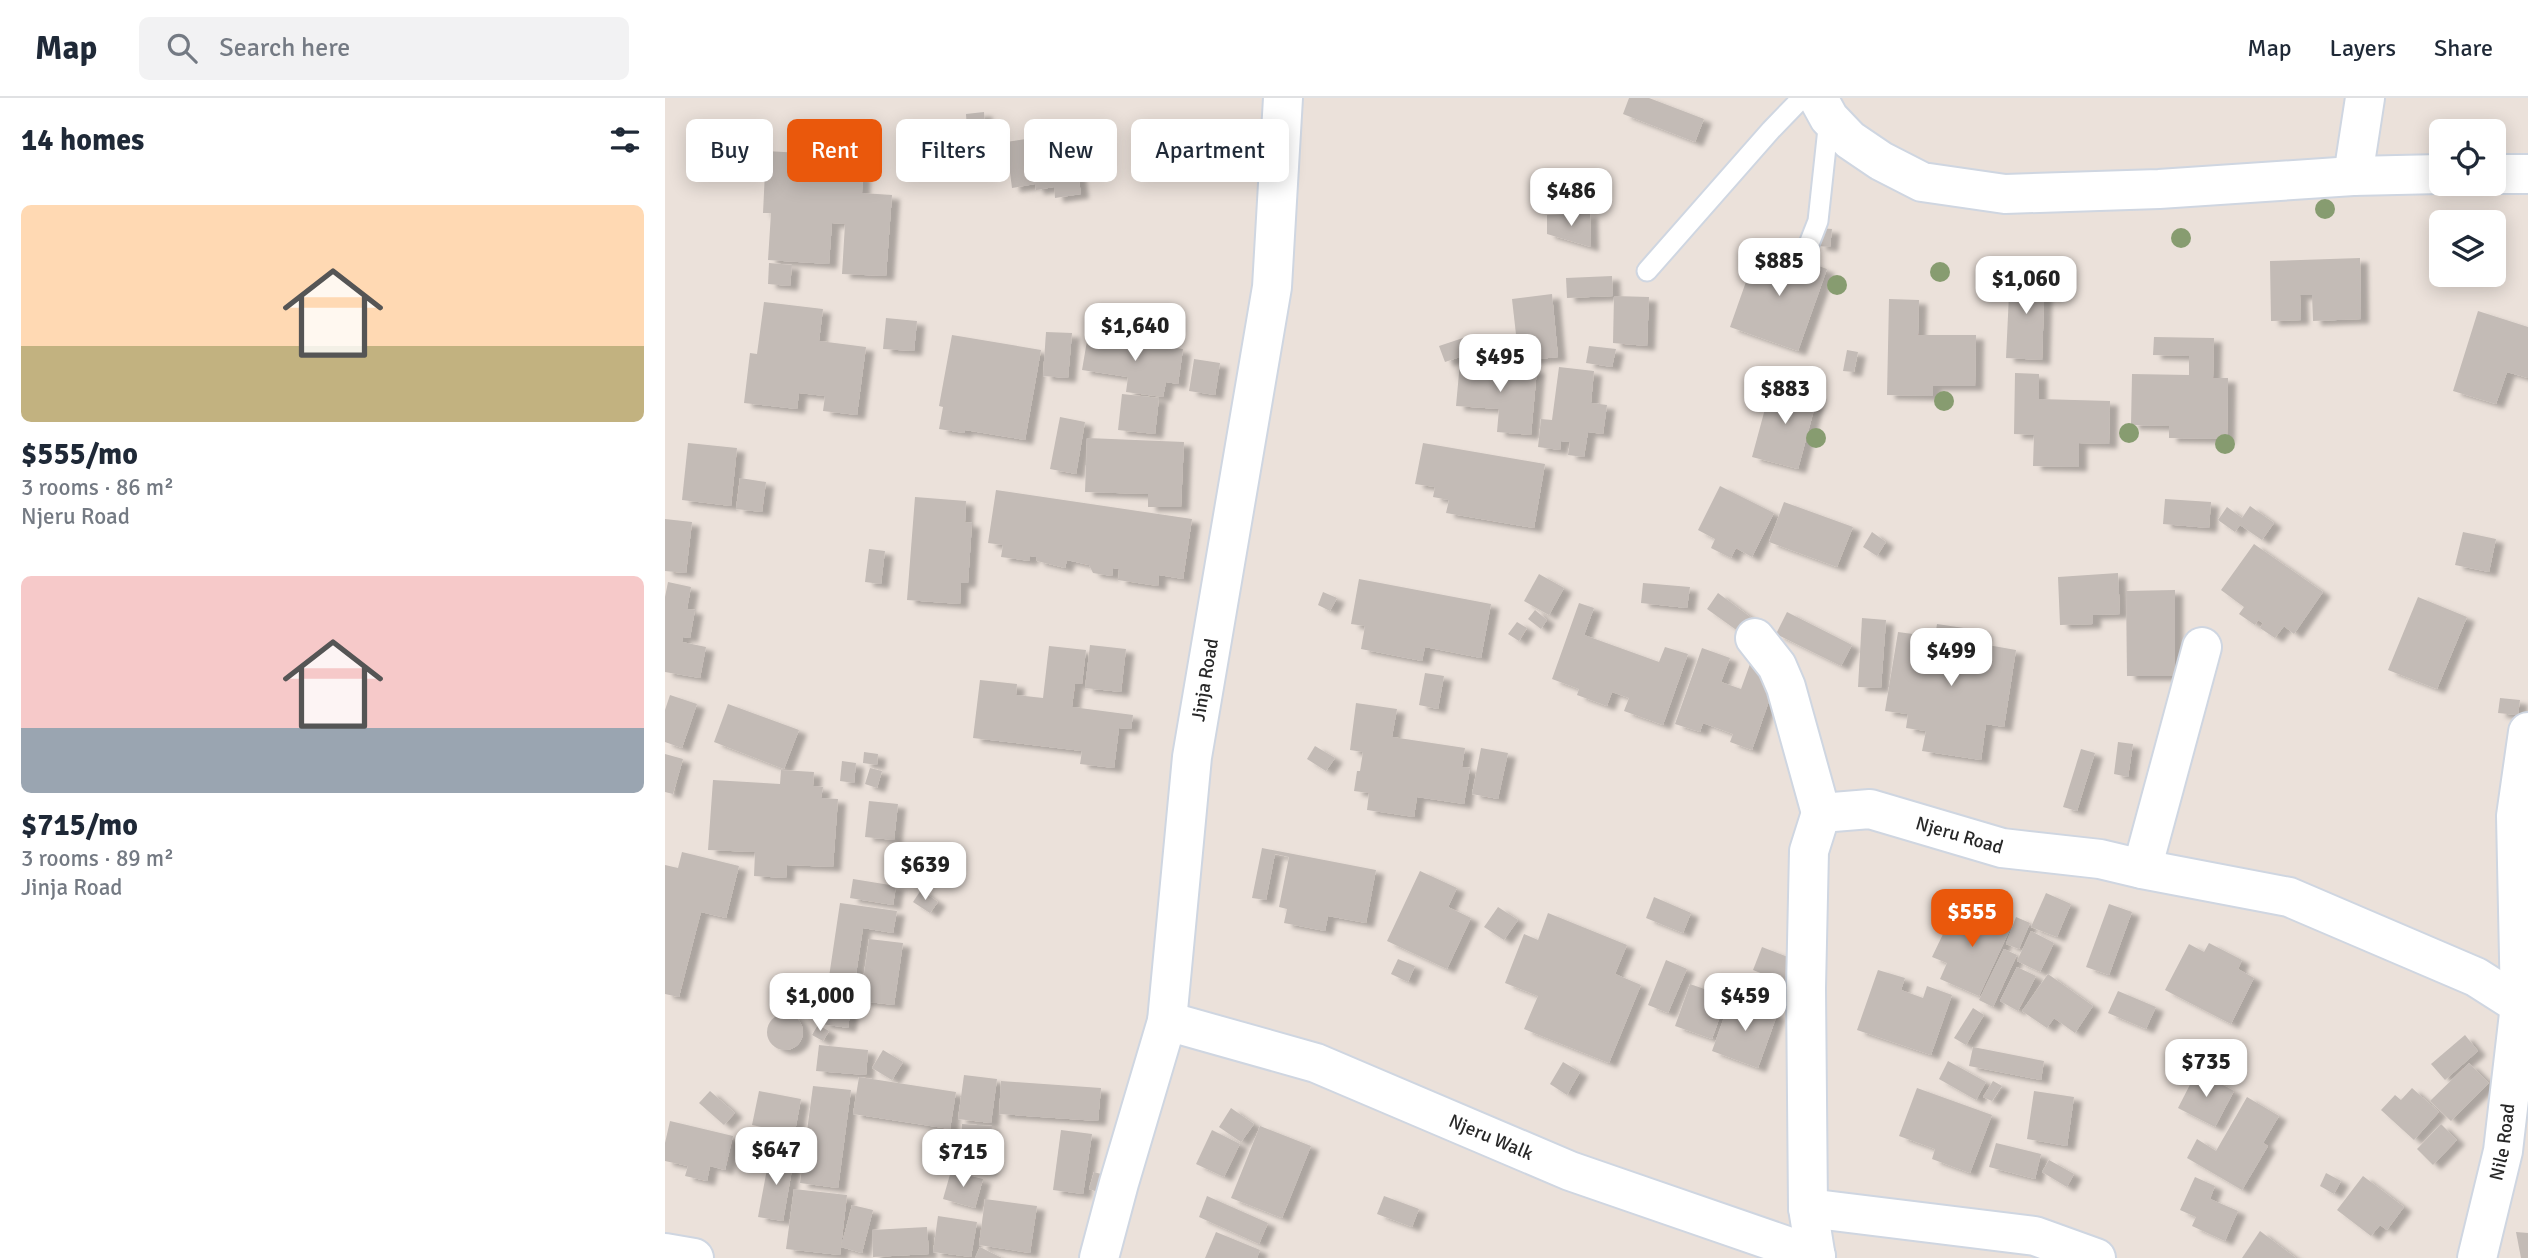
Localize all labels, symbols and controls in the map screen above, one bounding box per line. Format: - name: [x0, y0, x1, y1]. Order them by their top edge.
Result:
- search box: [139, 17, 629, 80]
- text: Map: [35, 28, 97, 69]
- icon: search: [163, 29, 201, 67]
- text: Search here: [219, 32, 350, 64]
- text: Map: [2247, 33, 2292, 63]
- text: Layers: [2330, 33, 2396, 63]
- text: Share: [2434, 33, 2493, 63]
- chip: Buy: [686, 119, 773, 182]
- chip: Rent: [787, 119, 882, 182]
- chip: Filters: [896, 119, 1010, 182]
- chip: New: [1024, 119, 1117, 182]
- chip: Apartment: [1131, 119, 1289, 182]
- map controls: [2429, 119, 2506, 287]
- button: locate: [2429, 119, 2506, 196]
- icon: filters: [606, 121, 644, 159]
- text: 14 homes: [21, 122, 144, 159]
- pin: $486: [1530, 169, 1612, 228]
- text: $486: [1546, 176, 1596, 205]
- button: layers: [2429, 210, 2506, 287]
- pin: $885: [1738, 238, 1820, 298]
- text: $885: [1754, 246, 1804, 275]
- icon: home: [270, 250, 396, 376]
- pin: $1,060: [1969, 256, 2083, 316]
- text: $1,060: [1992, 264, 2060, 293]
- pin: $1,640: [1078, 303, 1192, 363]
- text: $1,640: [1101, 311, 1169, 340]
- pin: $495: [1459, 334, 1541, 394]
- text: $495: [1475, 342, 1525, 371]
- pin: $883: [1744, 366, 1826, 426]
- text: $883: [1760, 374, 1810, 403]
- text: $555/mo: [21, 436, 138, 473]
- text: 3 rooms · 86 m²: [21, 473, 174, 502]
- text: Njeru Road: [21, 502, 130, 531]
- icon: home: [270, 621, 396, 747]
- pin: $499: [1910, 628, 1992, 688]
- text: $499: [1926, 636, 1976, 665]
- street label: Jinja Road: [1186, 637, 1224, 723]
- text: $715/mo: [21, 807, 138, 844]
- street label: Njeru Road: [1913, 811, 2006, 860]
- pin: $639: [884, 842, 966, 902]
- text: 3 rooms · 89 m²: [21, 844, 174, 873]
- text: $639: [900, 850, 950, 879]
- text: Jinja Road: [21, 873, 122, 902]
- pin: $555: [1931, 890, 2013, 949]
- text: $555: [1947, 897, 1997, 926]
- pin: $1,000: [763, 974, 877, 1033]
- pin: $459: [1704, 974, 1786, 1033]
- text: $1,000: [786, 981, 854, 1010]
- text: $459: [1720, 981, 1770, 1010]
- pin: $735: [2165, 1040, 2247, 1099]
- text: $735: [2181, 1047, 2231, 1076]
- street label: Nile Road: [2484, 1102, 2520, 1183]
- street label: Njeru Walk: [1445, 1109, 1537, 1166]
- pin: $647: [735, 1128, 817, 1187]
- pin: $715: [922, 1130, 1004, 1189]
- text: $647: [751, 1135, 801, 1164]
- text: $715: [938, 1137, 988, 1166]

